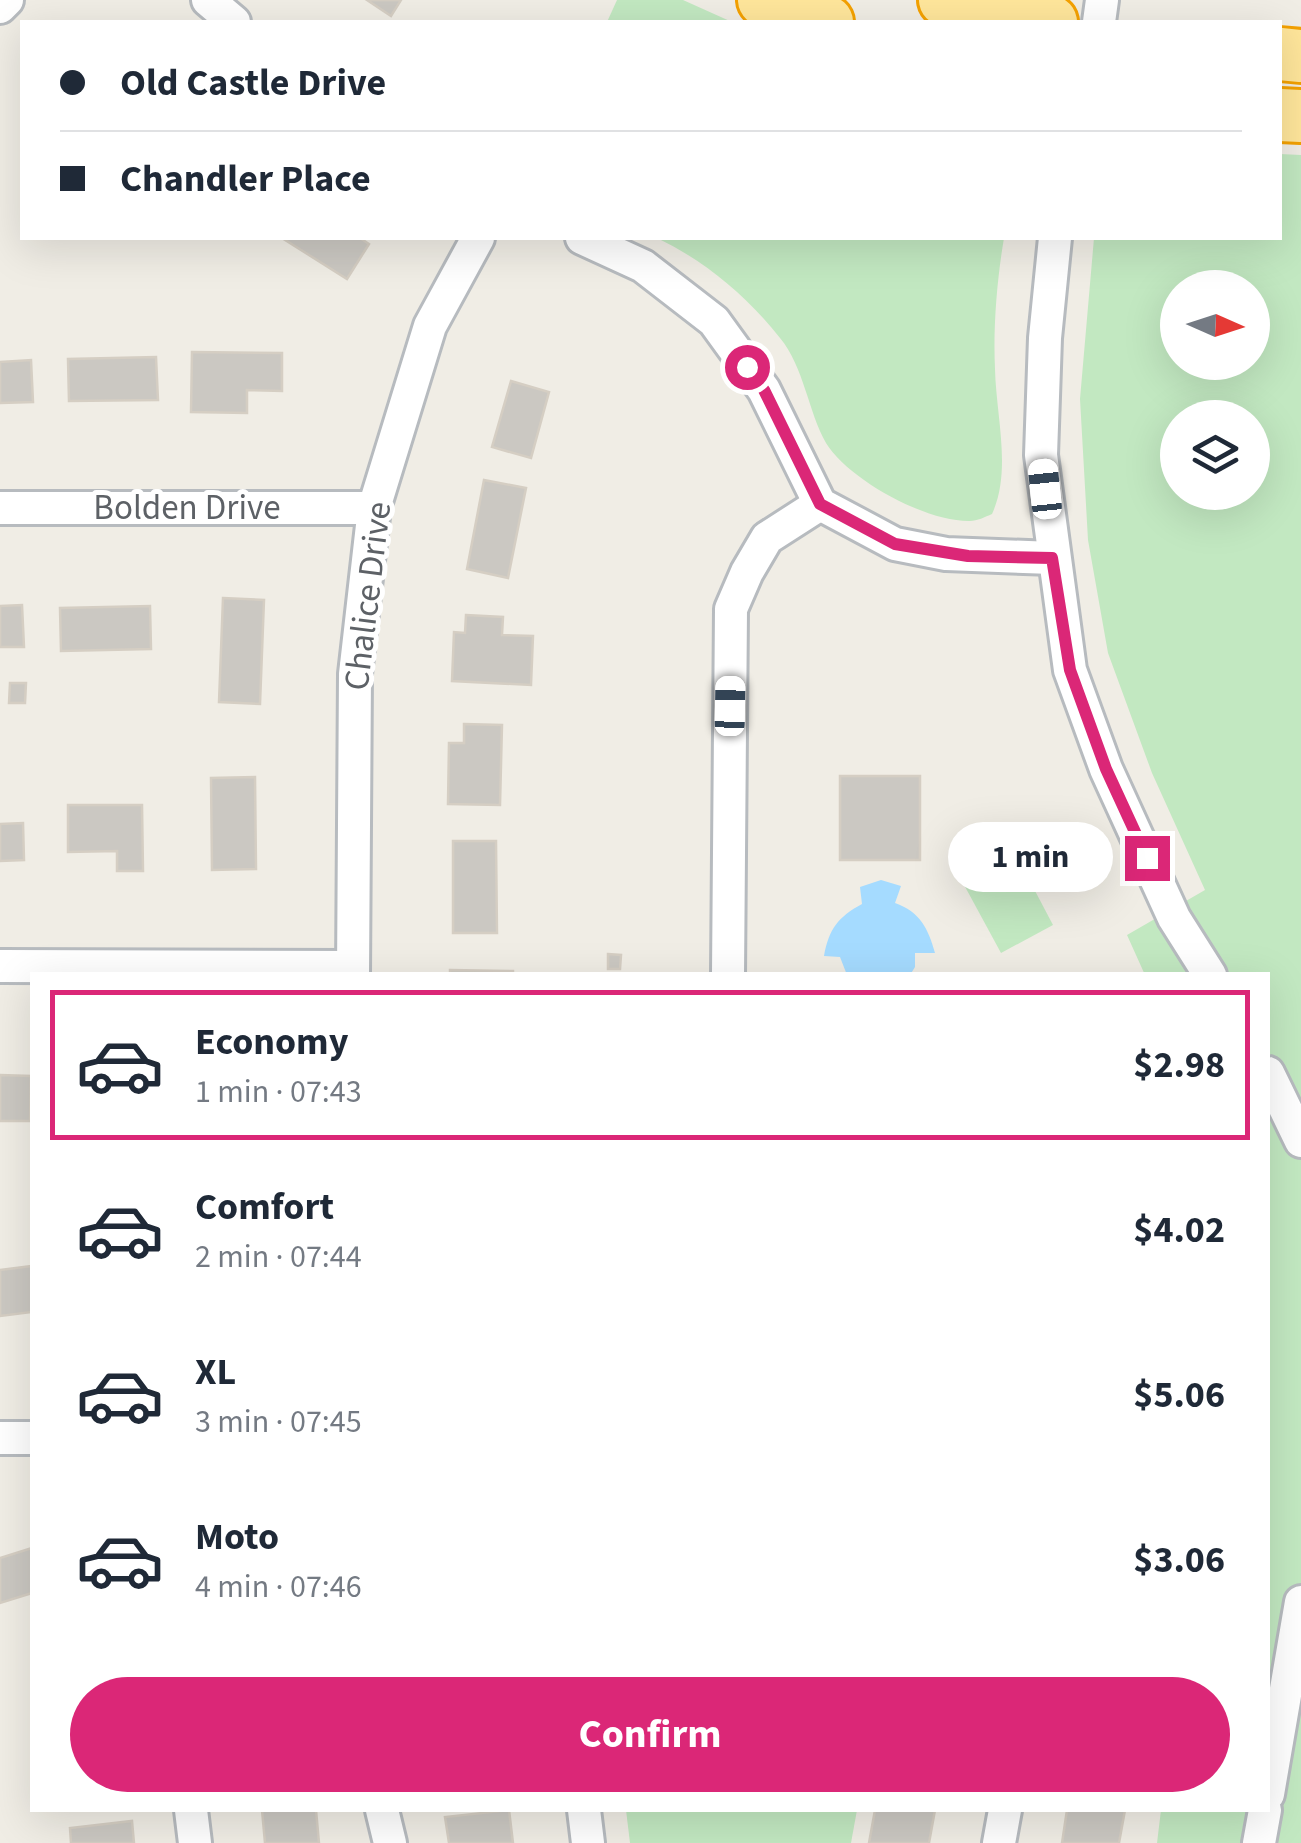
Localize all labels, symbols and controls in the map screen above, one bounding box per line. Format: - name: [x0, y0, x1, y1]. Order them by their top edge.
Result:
- text: Old Castle Drive: [120, 56, 386, 110]
- text: Chandler Place: [120, 152, 371, 206]
- north arrow: [1160, 270, 1270, 380]
- map controls: [1160, 270, 1270, 510]
- route start: [725, 345, 770, 390]
- button: layers: [1160, 400, 1270, 510]
- car: [1027, 458, 1063, 520]
- street label: Bolden Drive: [93, 483, 281, 533]
- street label: Chalice Drive: [332, 499, 404, 693]
- car: [714, 676, 746, 736]
- callout: 1 min: [947, 823, 1112, 893]
- text: 1 min: [992, 834, 1069, 880]
- route end: [1125, 836, 1170, 881]
- text: Economy: [195, 1015, 348, 1069]
- icon: car: [75, 1020, 165, 1110]
- text: $2.98: [1133, 1038, 1225, 1092]
- text: 1 min · 07:43: [195, 1069, 362, 1115]
- text: Comfort: [195, 1180, 334, 1234]
- icon: car: [75, 1185, 165, 1275]
- text: $4.02: [1133, 1203, 1225, 1257]
- text: 2 min · 07:44: [195, 1234, 362, 1280]
- text: XL: [195, 1345, 236, 1399]
- icon: car: [75, 1350, 165, 1440]
- text: $5.06: [1133, 1368, 1225, 1422]
- text: 3 min · 07:45: [195, 1399, 362, 1445]
- text: Moto: [195, 1510, 279, 1564]
- icon: car: [75, 1515, 165, 1605]
- text: $3.06: [1133, 1533, 1225, 1587]
- text: 4 min · 07:46: [195, 1564, 362, 1610]
- button: Confirm: [70, 1677, 1230, 1792]

